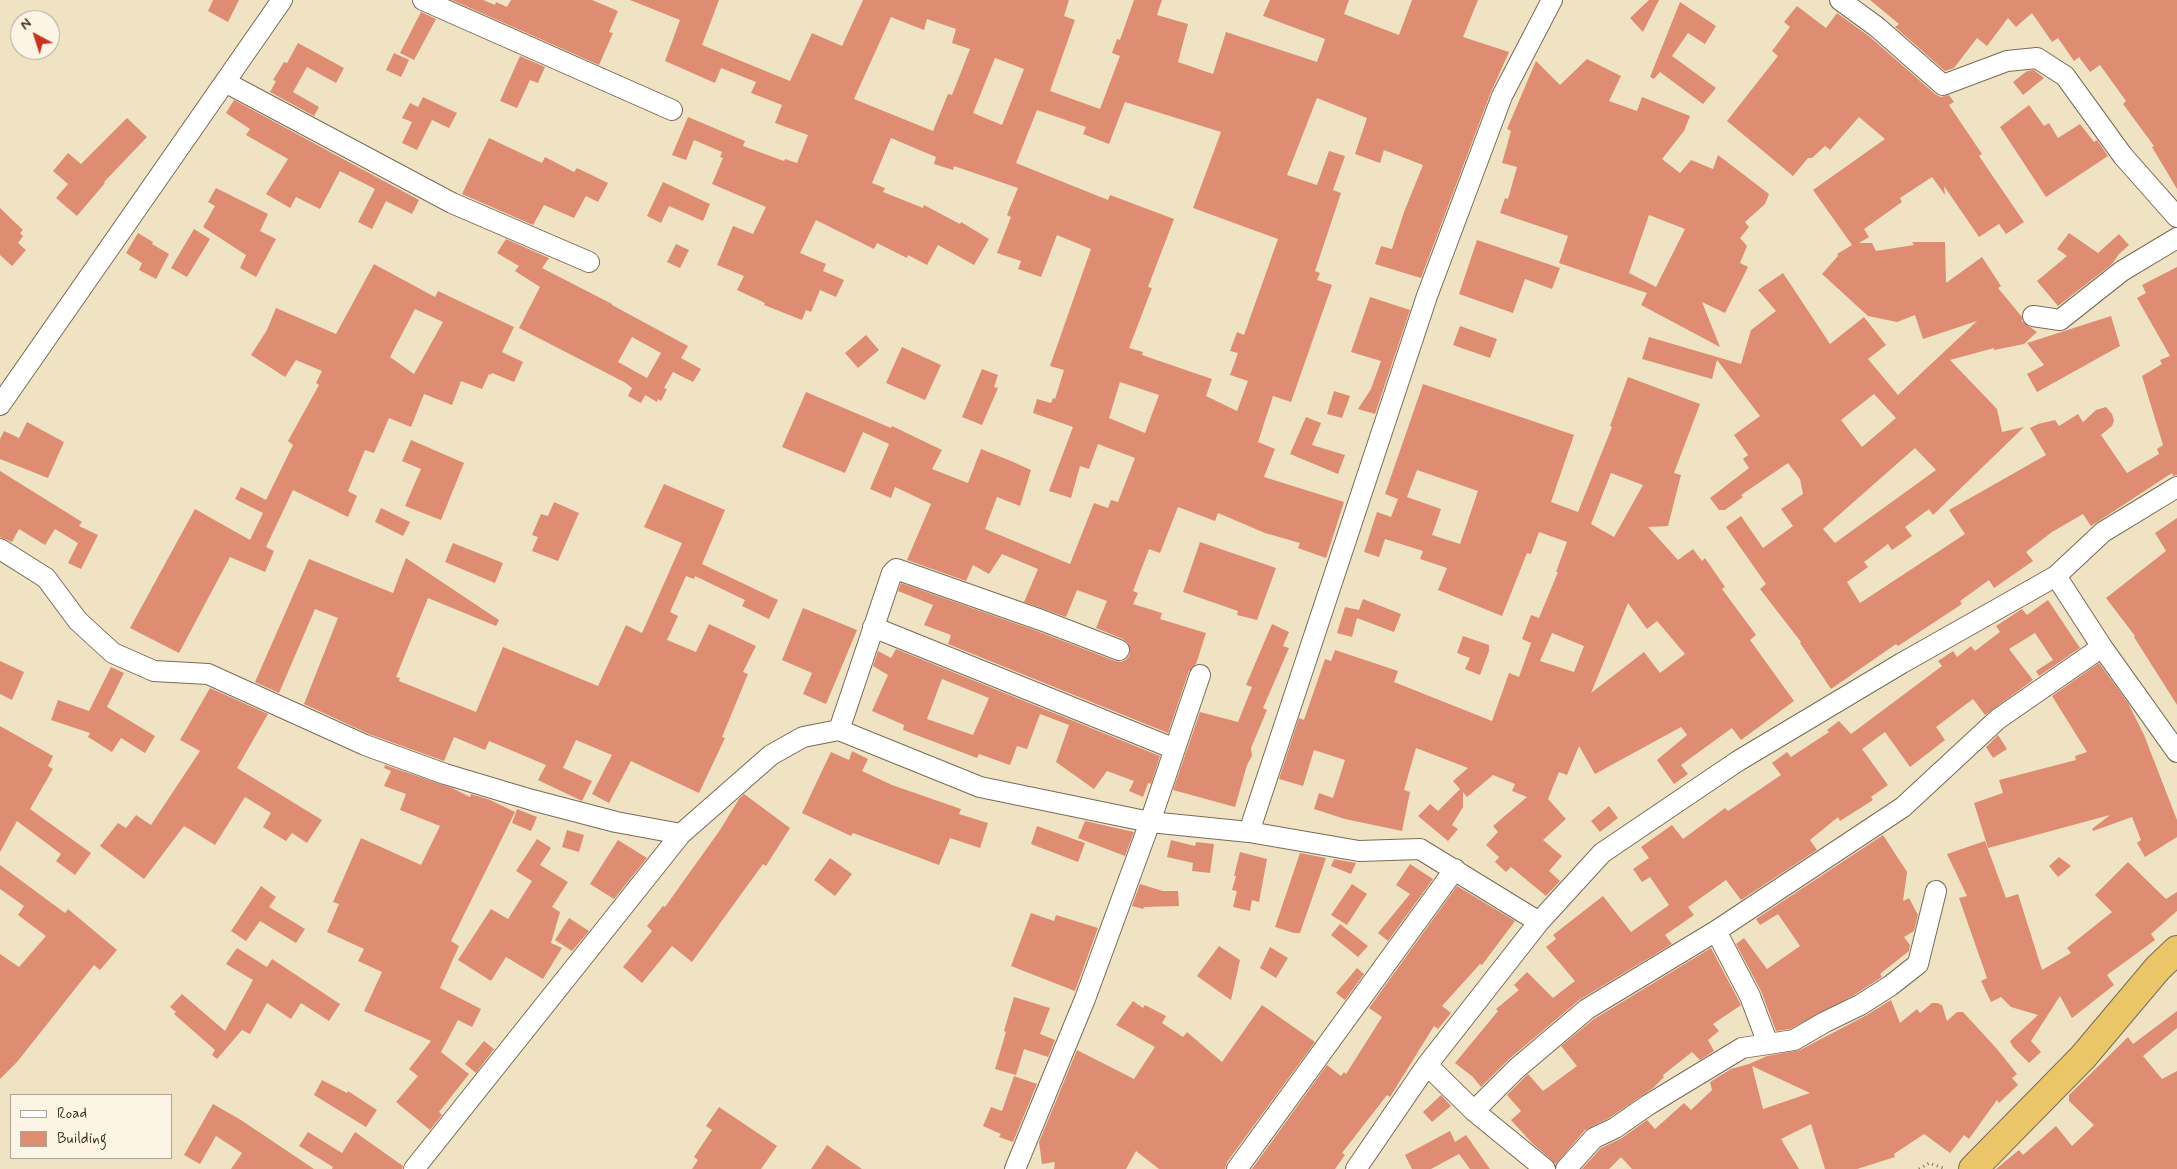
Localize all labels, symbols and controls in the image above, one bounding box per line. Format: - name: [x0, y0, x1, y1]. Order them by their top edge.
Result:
- north arrow: [10, 10, 60, 60]
- text: N: [17, 14, 35, 34]
- legend: [10, 1094, 172, 1159]
- text: Road: [57, 1104, 87, 1124]
- text: Building: [57, 1129, 107, 1149]

